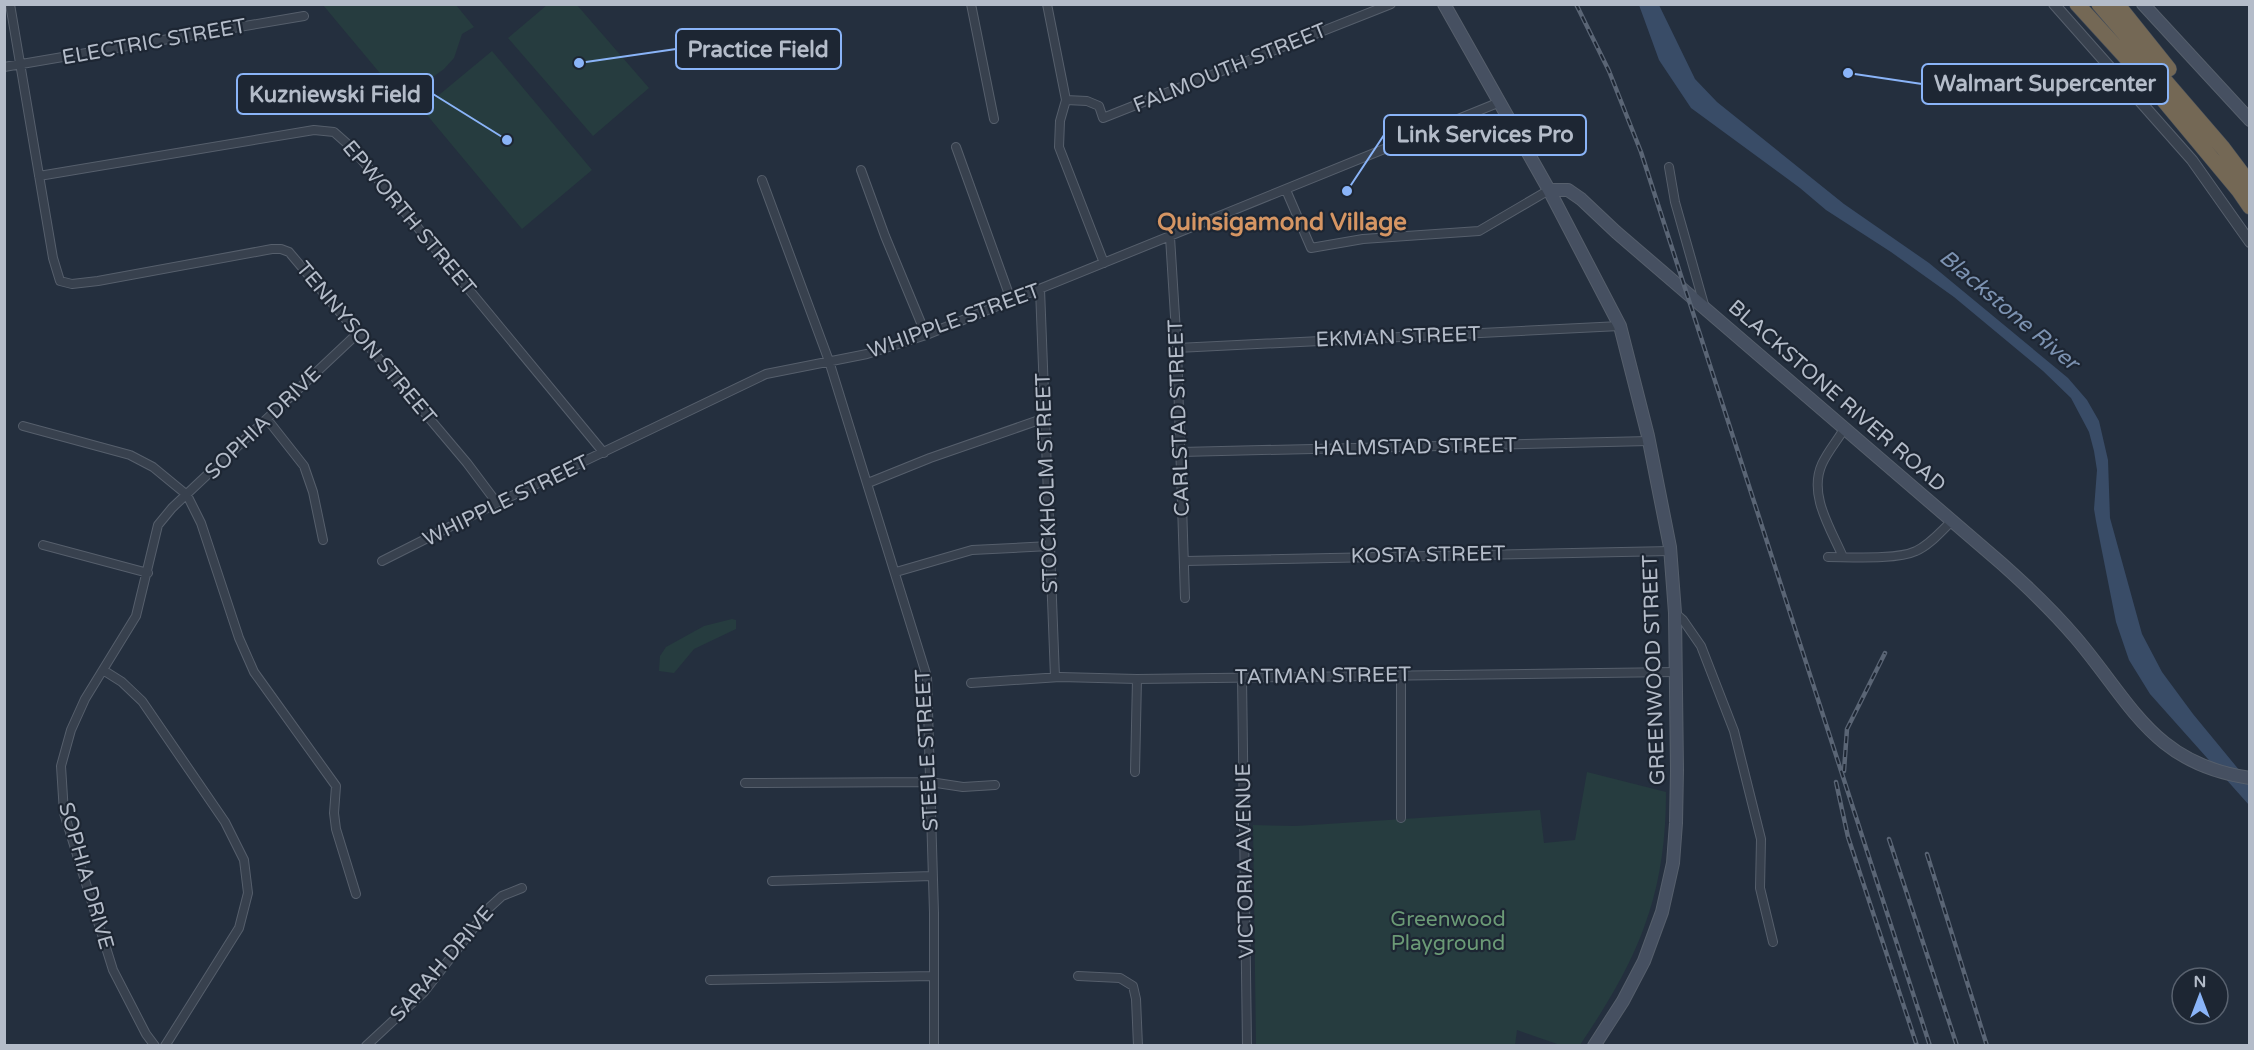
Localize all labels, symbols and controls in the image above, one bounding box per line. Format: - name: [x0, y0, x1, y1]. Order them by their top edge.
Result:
- street label: ELECTRIC STREET: [60, 13, 248, 71]
- street label: FALMOUTH STREET: [1130, 18, 1331, 118]
- callout: Practice Field: [676, 29, 841, 69]
- text: Practice Field: [687, 37, 829, 63]
- callout: Walmart Supercenter: [1922, 64, 2168, 104]
- text: Walmart Supercenter: [1934, 71, 2156, 97]
- callout: Kuzniewski Field: [237, 74, 433, 114]
- text: Kuzniewski Field: [249, 82, 421, 108]
- callout: Link Services Pro: [1384, 115, 1586, 155]
- text: Link Services Pro: [1396, 122, 1574, 148]
- street label: EPWORTH STREET: [337, 136, 481, 301]
- district label: Quinsigamond Village: [1157, 208, 1407, 237]
- water label: Blackstone River: [1934, 244, 2086, 377]
- street label: TENNYSON STREET: [291, 256, 442, 430]
- street label: WHIPPLE STREET: [864, 278, 1044, 364]
- street label: BLACKSTONE RIVER ROAD: [1723, 295, 1951, 497]
- street label: CARLSTAD STREET: [1163, 319, 1195, 517]
- street label: EKMAN STREET: [1315, 322, 1481, 352]
- street label: SOPHIA DRIVE: [200, 361, 326, 485]
- street label: STOCKHOLM STREET: [1031, 372, 1063, 594]
- street label: HALMSTAD STREET: [1313, 433, 1517, 461]
- street label: WHIPPLE STREET: [419, 450, 593, 552]
- street label: KOSTA STREET: [1350, 541, 1506, 569]
- street label: GREENWOOD STREET: [1637, 554, 1671, 786]
- street label: TATMAN STREET: [1235, 662, 1412, 690]
- street label: STEELE STREET: [910, 668, 944, 832]
- street label: VICTORIA AVENUE: [1231, 763, 1259, 959]
- street label: SOPHIA DRIVE: [53, 800, 119, 952]
- street label: SARAH DRIVE: [385, 901, 499, 1027]
- park label: Greenwood Playground: [1390, 907, 1506, 956]
- north arrow: [2170, 966, 2230, 1026]
- text: N: [2194, 972, 2206, 992]

